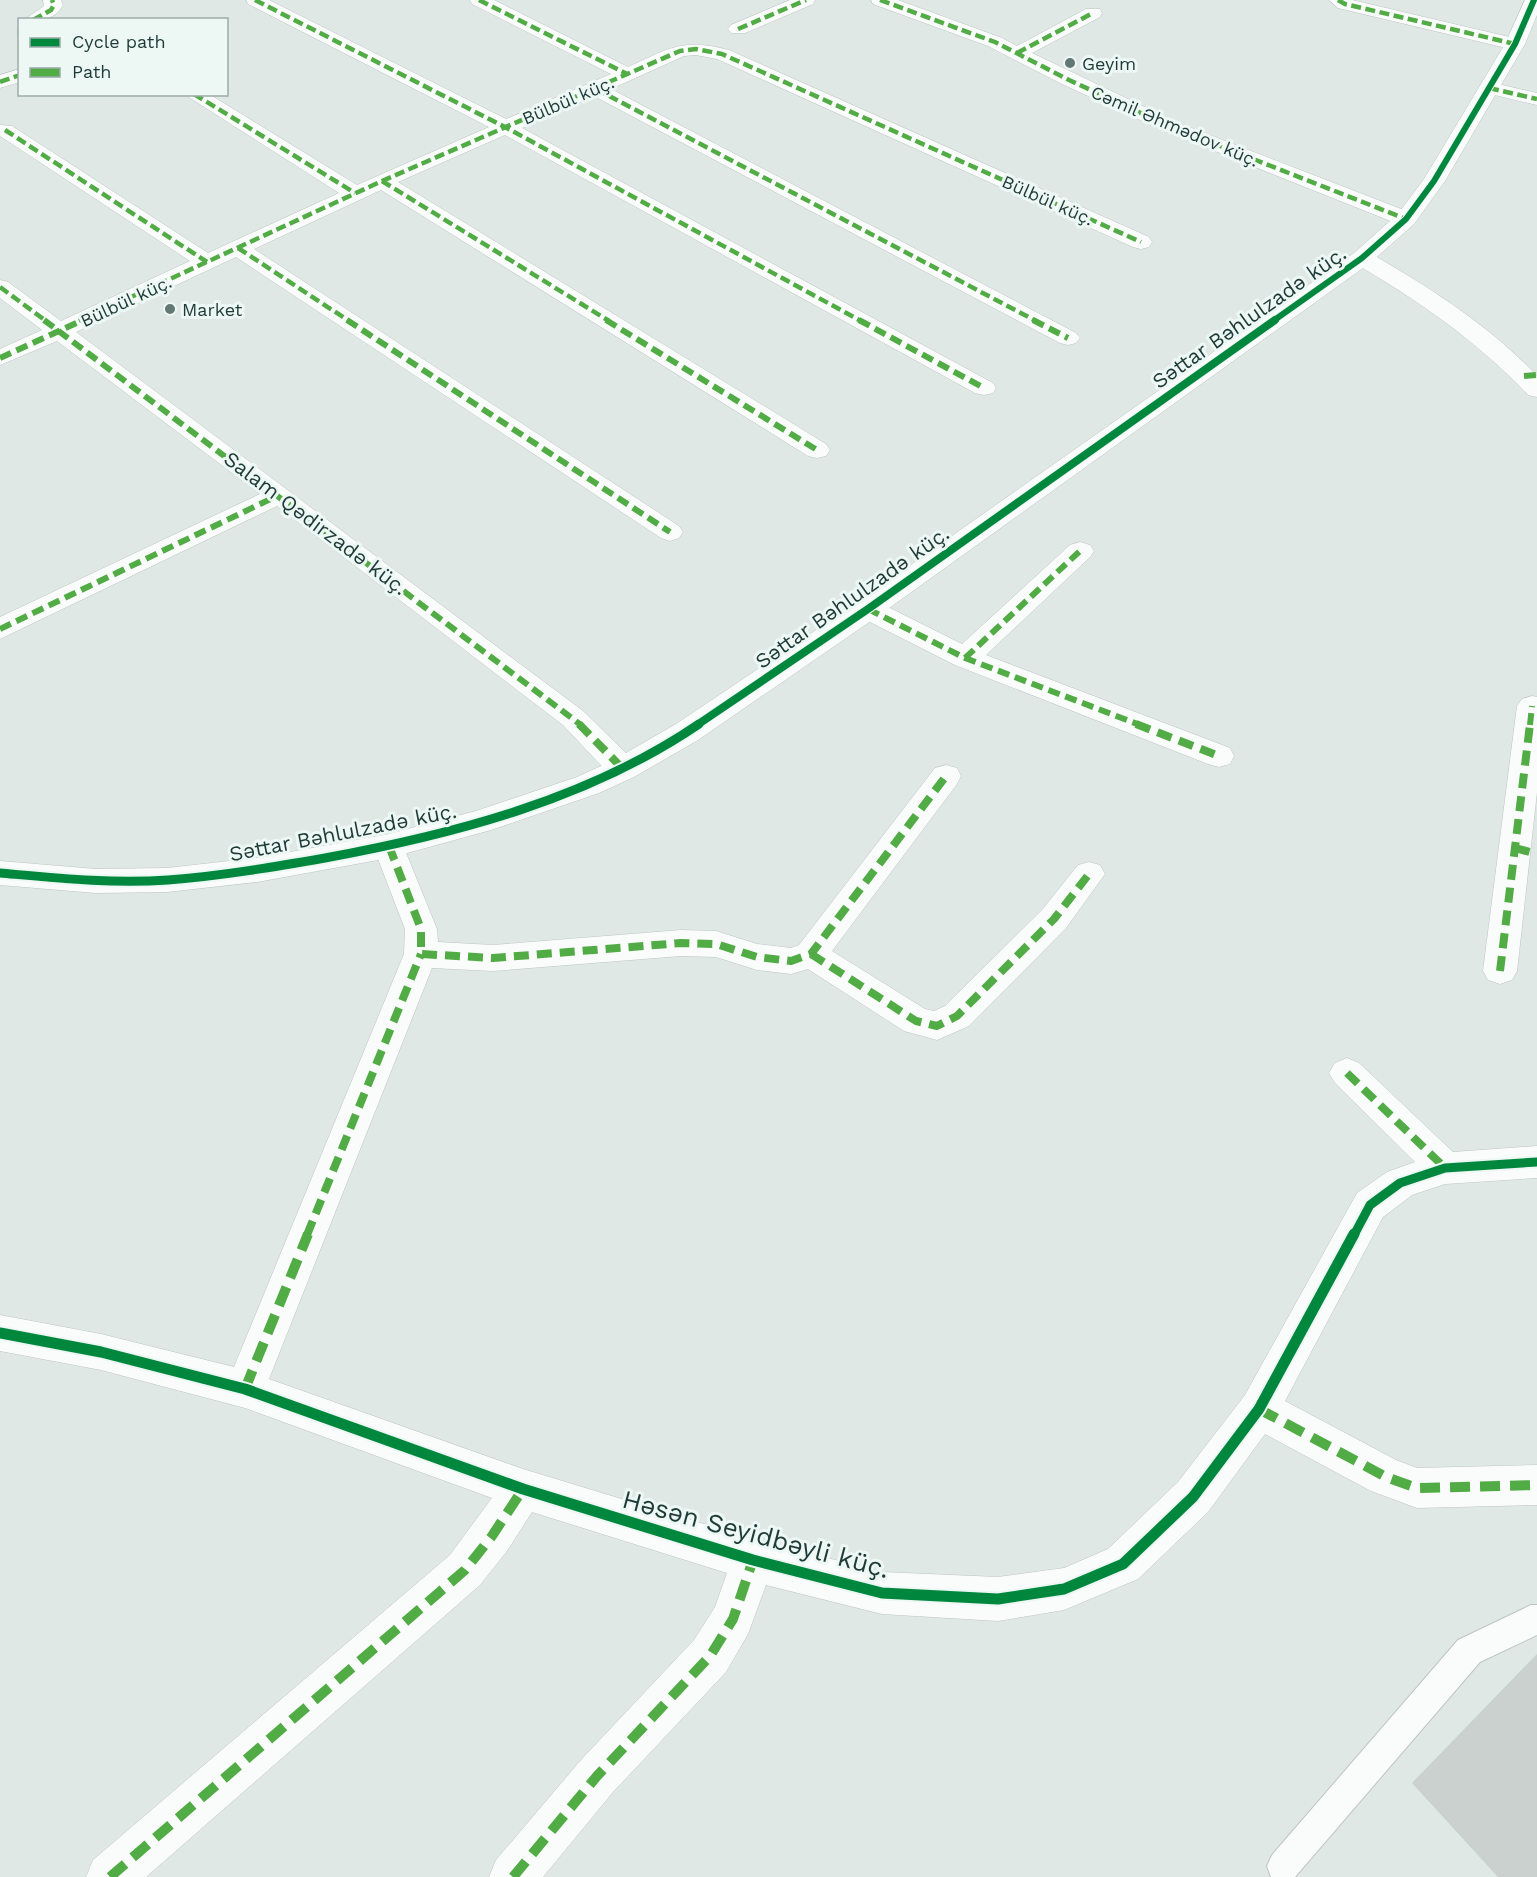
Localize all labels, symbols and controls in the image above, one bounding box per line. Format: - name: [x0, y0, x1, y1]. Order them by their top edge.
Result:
- legend: [18, 18, 228, 96]
- text: Cycle path: [72, 31, 166, 52]
- place label: Geyim: [1082, 53, 1136, 74]
- marker: Geyim: [1063, 56, 1077, 70]
- text: Path: [72, 61, 112, 82]
- street label: Bülbül küç.: [519, 71, 617, 129]
- street label: Cəmil Əhmədov küç.: [1088, 81, 1262, 171]
- street label: Bülbül küç.: [999, 170, 1097, 230]
- street label: Səttar Bəhlulzadə küç.: [1147, 240, 1351, 394]
- street label: Bülbül küç.: [77, 271, 175, 331]
- place label: Market: [182, 299, 243, 320]
- marker: Market: [163, 302, 177, 316]
- street label: Salam Qədirzadə küç.: [219, 446, 413, 600]
- street label: Səttar Bəhlulzadə küç.: [750, 520, 954, 674]
- street label: Səttar Bəhlulzadə küç.: [227, 798, 459, 866]
- street label: Həsən Seyidbəyli küç.: [619, 1484, 893, 1584]

